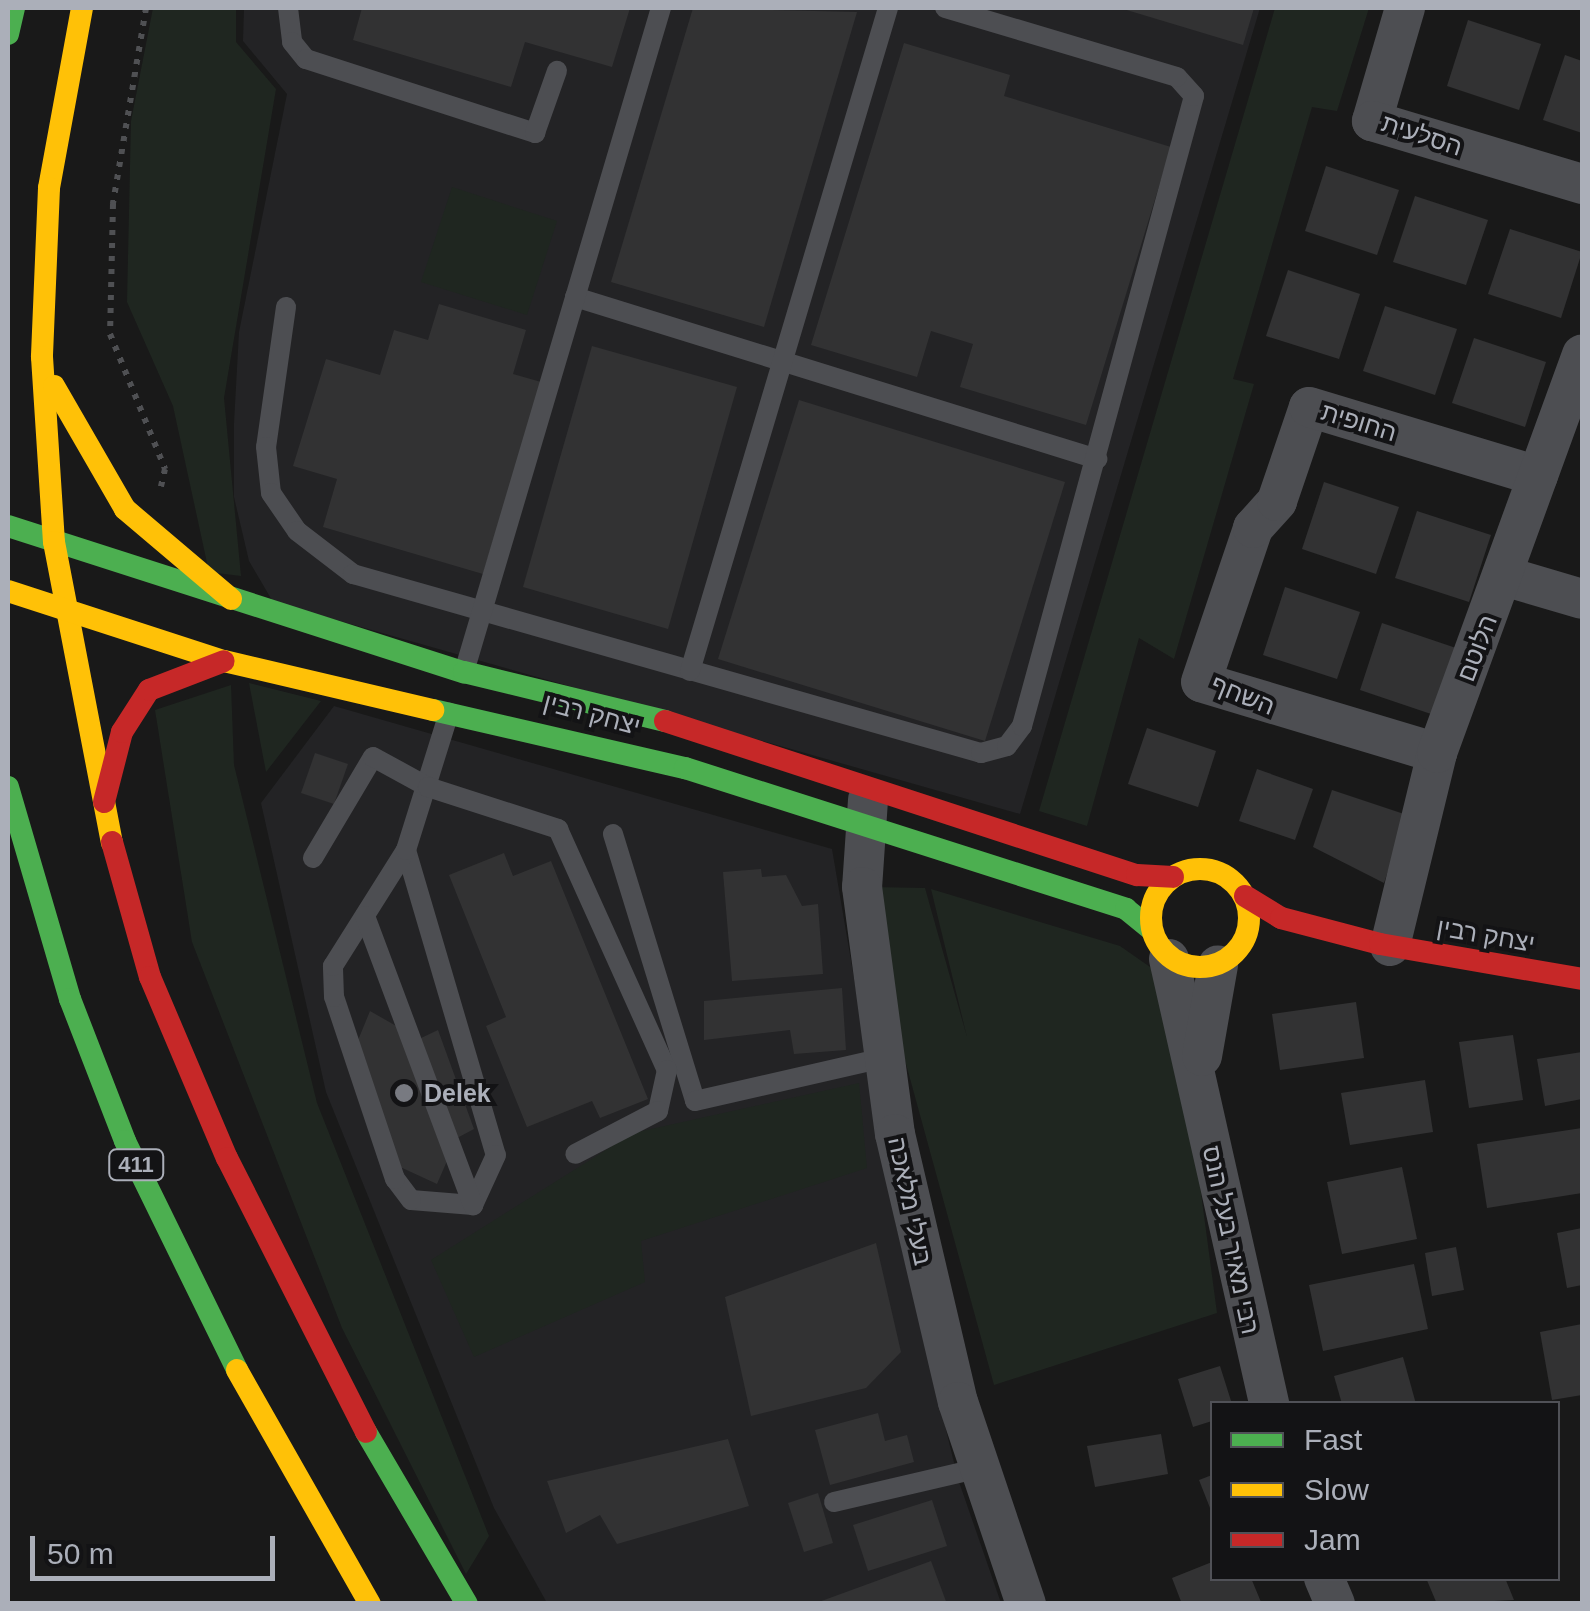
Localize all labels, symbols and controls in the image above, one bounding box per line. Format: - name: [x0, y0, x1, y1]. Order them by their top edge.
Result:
- street label: הסלעית: [1378, 108, 1466, 162]
- street label: החופית: [1318, 396, 1400, 448]
- street label: הלוטם: [1451, 610, 1503, 686]
- street label: השחף: [1207, 669, 1279, 721]
- street label: יצחק רבין: [540, 687, 644, 741]
- street label: יצחק רבין: [1435, 912, 1537, 958]
- place label: Delek: [424, 1078, 491, 1108]
- marker: Delek: [393, 1082, 415, 1104]
- street label: בעלי מלאכה: [882, 1134, 938, 1268]
- street label: רבי מאיר בעל הנס: [1196, 1143, 1266, 1337]
- road number: 411: [106, 1148, 166, 1182]
- legend: [1210, 1401, 1560, 1581]
- text: Fast: [1304, 1423, 1362, 1456]
- text: Slow: [1304, 1473, 1369, 1506]
- scale bar: [35, 1516, 280, 1578]
- text: Jam: [1304, 1523, 1361, 1556]
- text: 50 m: [47, 1537, 114, 1570]

